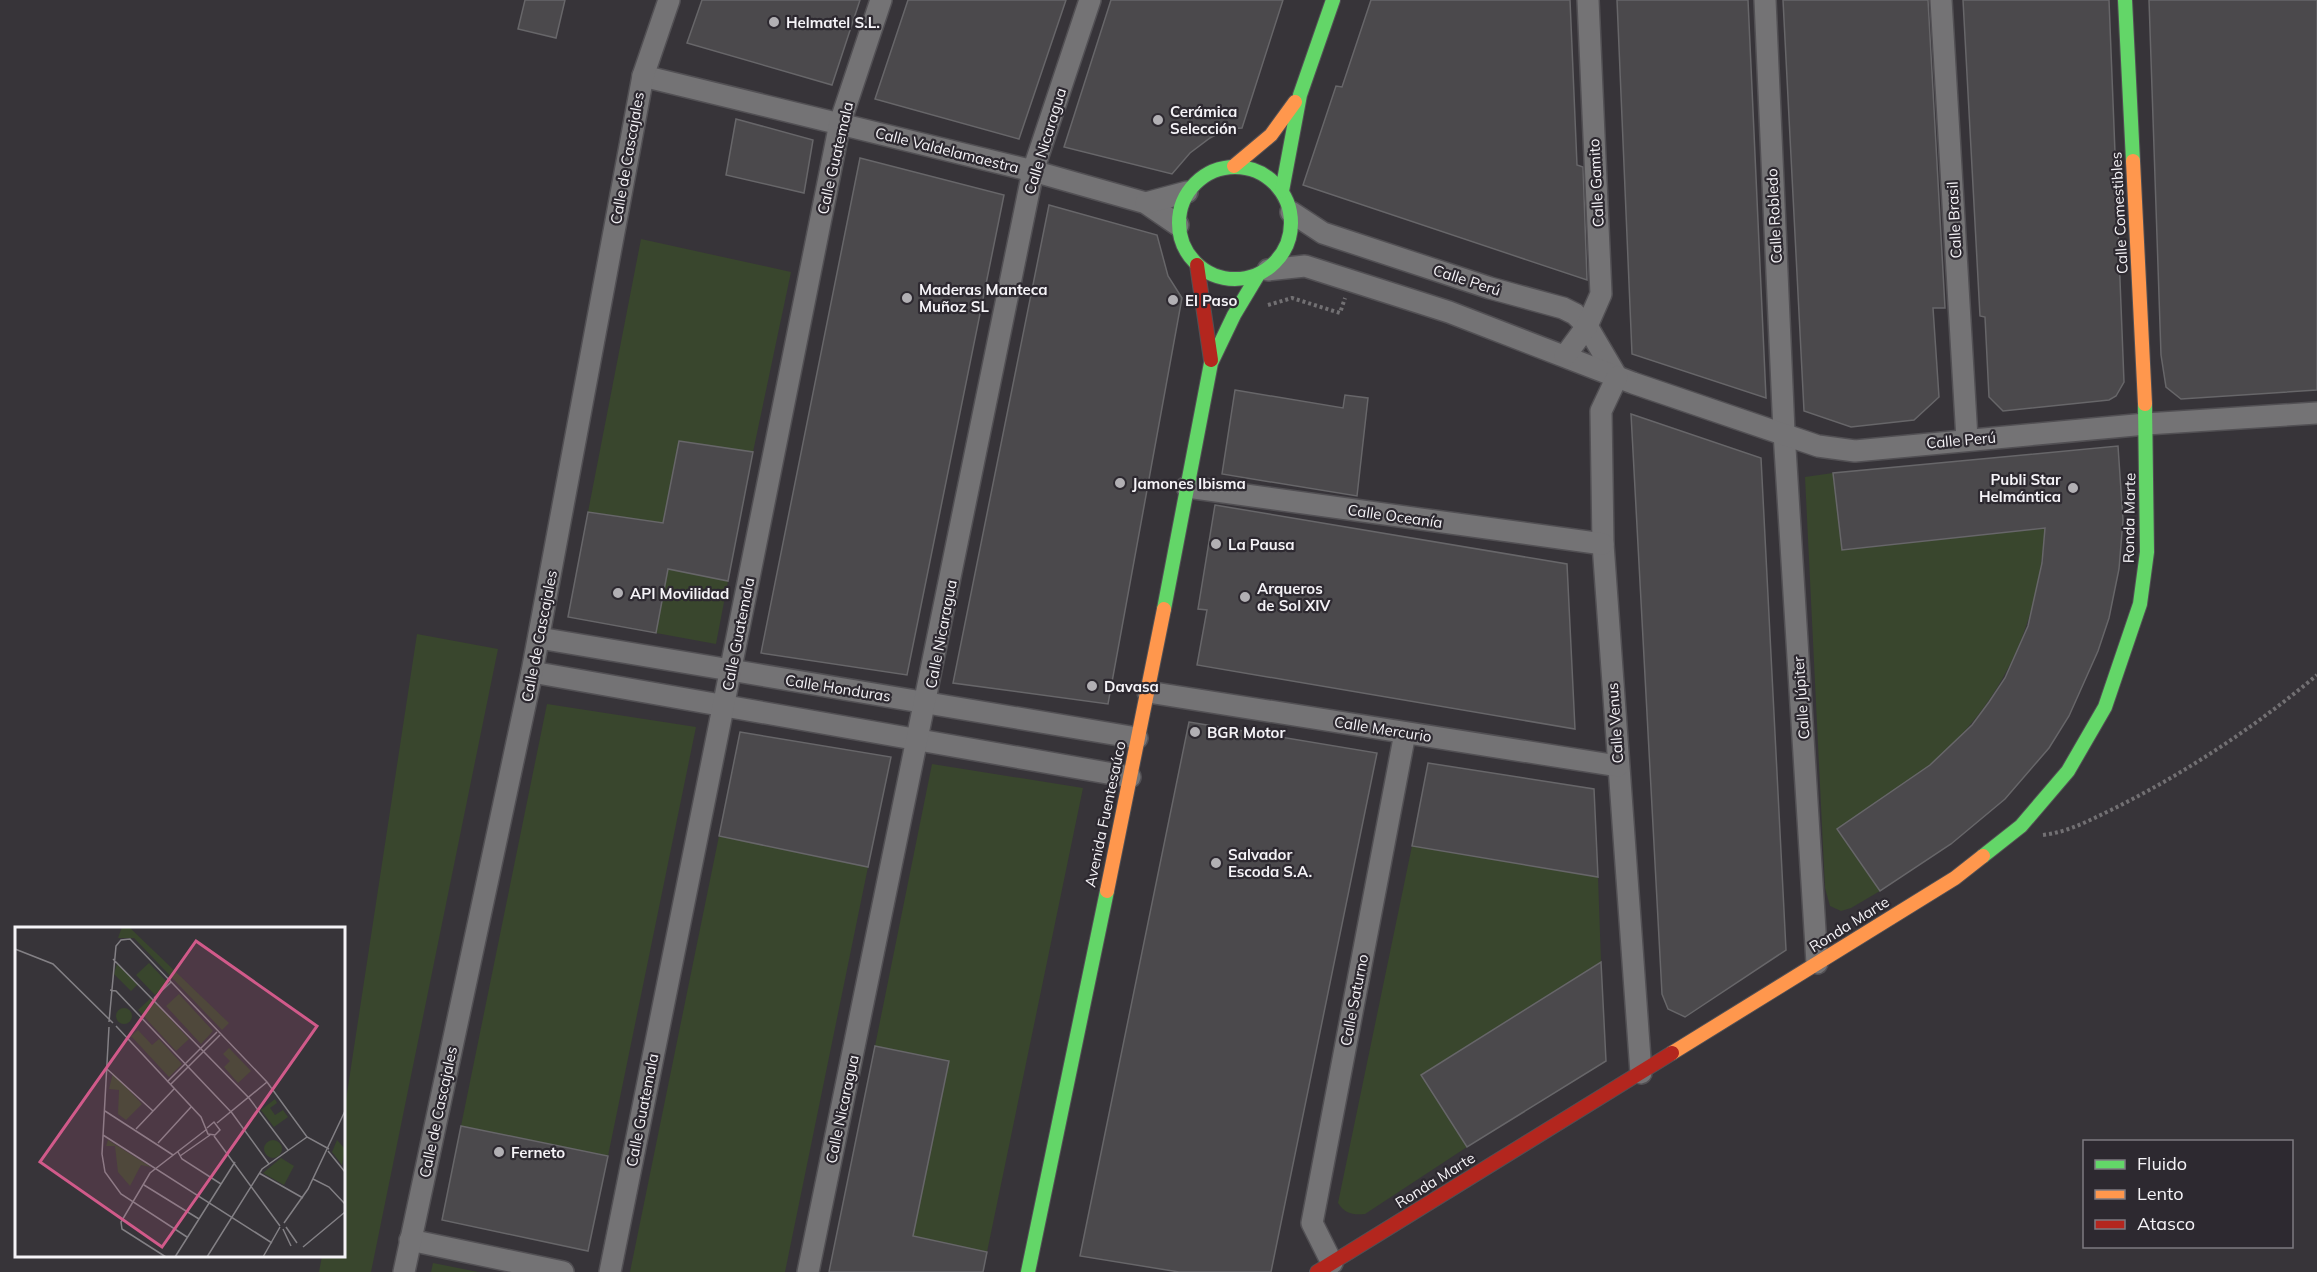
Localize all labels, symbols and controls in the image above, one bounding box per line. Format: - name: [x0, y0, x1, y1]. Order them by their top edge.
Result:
- place label: Helmatel S.L.: [786, 13, 880, 32]
- marker: Helmatel S.L.: [767, 15, 781, 29]
- street label: Calle Nicaragua: [1020, 85, 1070, 197]
- street label: Calle de Cascajales: [606, 90, 648, 226]
- street label: Calle Guatemala: [813, 100, 857, 216]
- place label: Cerámica Selección: [1170, 102, 1237, 138]
- marker: Cerámica Selección: [1151, 113, 1165, 127]
- street label: Calle Valdelamaestra: [873, 123, 1021, 177]
- street label: Calle Gamito: [1584, 138, 1608, 228]
- street label: Calle Comestibles: [2106, 151, 2132, 275]
- street label: Calle Robledo: [1762, 168, 1786, 264]
- street label: Calle Brasil: [1942, 181, 1966, 259]
- street label: Calle Perú: [1431, 260, 1503, 300]
- place label: Maderas Manteca Muñoz SL: [919, 280, 1048, 316]
- marker: Maderas Manteca Muñoz SL: [900, 291, 914, 305]
- place label: El Paso: [1185, 291, 1237, 310]
- marker: El Paso: [1166, 293, 1180, 307]
- street label: Calle Perú: [1925, 427, 1997, 453]
- place label: Publi Star Helmántica: [1979, 470, 2061, 506]
- street label: Ronda Marte: [2119, 473, 2139, 563]
- place label: Jamones Ibisma: [1132, 474, 1246, 493]
- marker: Jamones Ibisma: [1113, 476, 1127, 490]
- marker: Publi Star Helmántica: [2066, 481, 2080, 495]
- street label: Calle Oceanía: [1346, 500, 1444, 532]
- place label: La Pausa: [1228, 535, 1295, 554]
- marker: La Pausa: [1209, 537, 1223, 551]
- street label: Calle de Cascajales: [517, 568, 561, 704]
- street label: Calle Guatemala: [718, 576, 758, 692]
- street label: Calle Nicaragua: [921, 578, 961, 690]
- place label: Arqueros de Sol XIV: [1257, 579, 1331, 615]
- place label: API Movilidad: [630, 584, 729, 603]
- marker: API Movilidad: [611, 586, 625, 600]
- marker: Arqueros de Sol XIV: [1238, 590, 1252, 604]
- street label: Calle Júpiter: [1789, 655, 1813, 740]
- street label: Calle Honduras: [784, 670, 892, 706]
- place label: Davasa: [1104, 677, 1159, 696]
- marker: Davasa: [1085, 679, 1099, 693]
- street label: Calle Venus: [1603, 682, 1627, 764]
- street label: Calle Mercurio: [1333, 712, 1433, 746]
- place label: BGR Motor: [1207, 723, 1285, 742]
- marker: BGR Motor: [1188, 725, 1202, 739]
- street label: Avenida Fuentesaúco: [1080, 739, 1130, 889]
- place label: Salvador Escoda S.A.: [1228, 845, 1312, 881]
- marker: Salvador Escoda S.A.: [1209, 856, 1223, 870]
- street label: Ronda Marte: [1806, 892, 1892, 956]
- inset map: [15, 927, 345, 1257]
- street label: Calle Saturno: [1336, 952, 1372, 1048]
- street label: Calle de Cascajales: [415, 1045, 461, 1179]
- street label: Calle Guatemala: [622, 1052, 662, 1168]
- street label: Calle Nicaragua: [821, 1053, 863, 1165]
- legend: [2083, 1140, 2293, 1248]
- place label: Ferneto: [511, 1143, 565, 1162]
- marker: Ferneto: [492, 1145, 506, 1159]
- street label: Ronda Marte: [1392, 1148, 1478, 1212]
- text: Fluido: [2137, 1152, 2187, 1175]
- text: Lento: [2137, 1182, 2184, 1205]
- text: Atasco: [2137, 1212, 2195, 1235]

